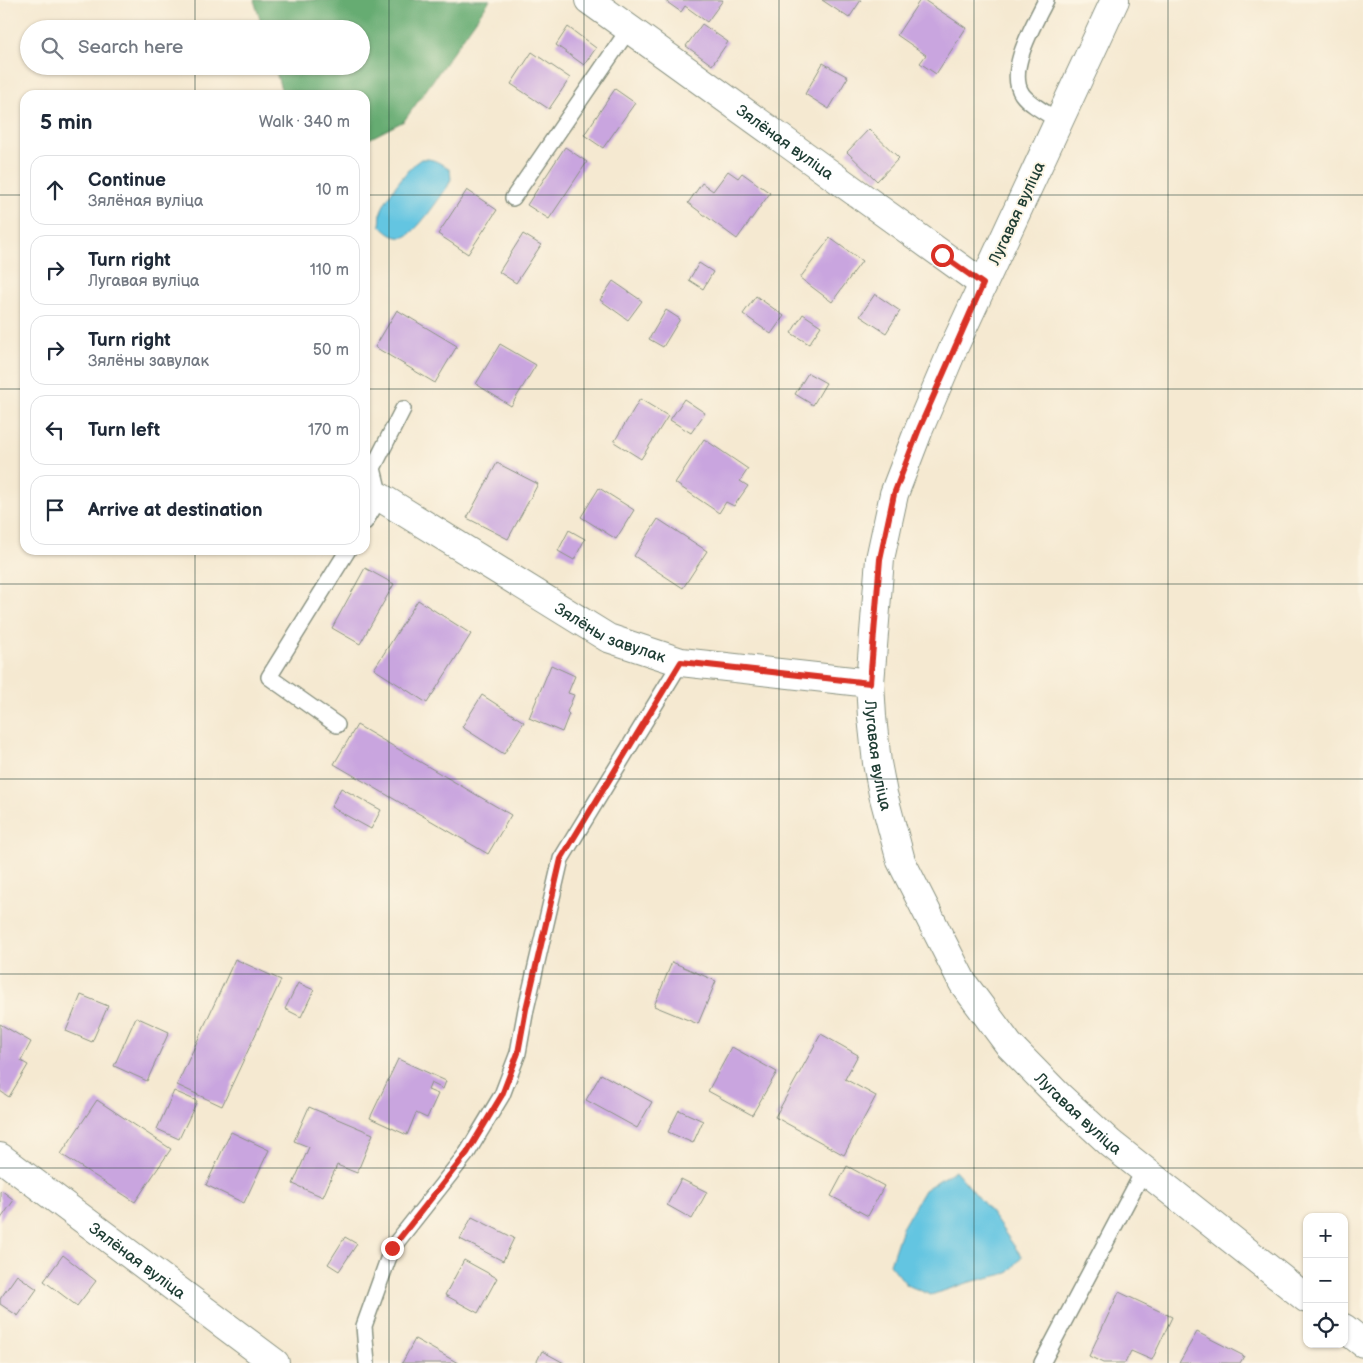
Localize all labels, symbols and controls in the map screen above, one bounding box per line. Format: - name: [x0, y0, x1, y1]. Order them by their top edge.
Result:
- search box: [20, 20, 370, 75]
- icon: search: [38, 34, 66, 62]
- text: Search here: [78, 36, 183, 59]
- street label: Зялёная вуліца: [732, 101, 837, 185]
- text: 5 min: [40, 110, 93, 135]
- text: Walk · 340 m: [259, 113, 350, 132]
- street label: Лугавая вуліца: [985, 159, 1050, 269]
- text: Continue: [88, 169, 166, 192]
- icon: ahead: [41, 176, 69, 204]
- text: 10 m: [316, 181, 349, 200]
- text: Зялёная вуліца: [88, 192, 204, 211]
- route start: [931, 244, 954, 267]
- text: Turn right: [88, 249, 171, 272]
- icon: right: [41, 256, 69, 284]
- text: 110 m: [310, 261, 349, 280]
- text: Лугавая вуліца: [88, 272, 200, 291]
- text: Turn right: [88, 329, 171, 352]
- icon: right: [41, 336, 69, 364]
- text: 50 m: [313, 341, 349, 360]
- text: Зялёны завулак: [88, 352, 209, 371]
- icon: left: [41, 416, 69, 444]
- text: Turn left: [88, 419, 160, 442]
- text: 170 m: [308, 421, 349, 440]
- icon: arrive: [41, 496, 69, 524]
- text: Arrive at destination: [88, 499, 263, 522]
- street label: Зялёны завулак: [551, 599, 668, 667]
- street label: Лугавая вуліца: [860, 698, 895, 813]
- street label: Лугавая вуліца: [1030, 1068, 1125, 1160]
- map controls: [1303, 1213, 1348, 1348]
- button: +: [1303, 1213, 1348, 1258]
- street label: Зялёная вуліца: [85, 1219, 189, 1304]
- route end: [381, 1237, 404, 1260]
- button: −: [1303, 1258, 1348, 1303]
- button: locate: [1303, 1303, 1348, 1348]

